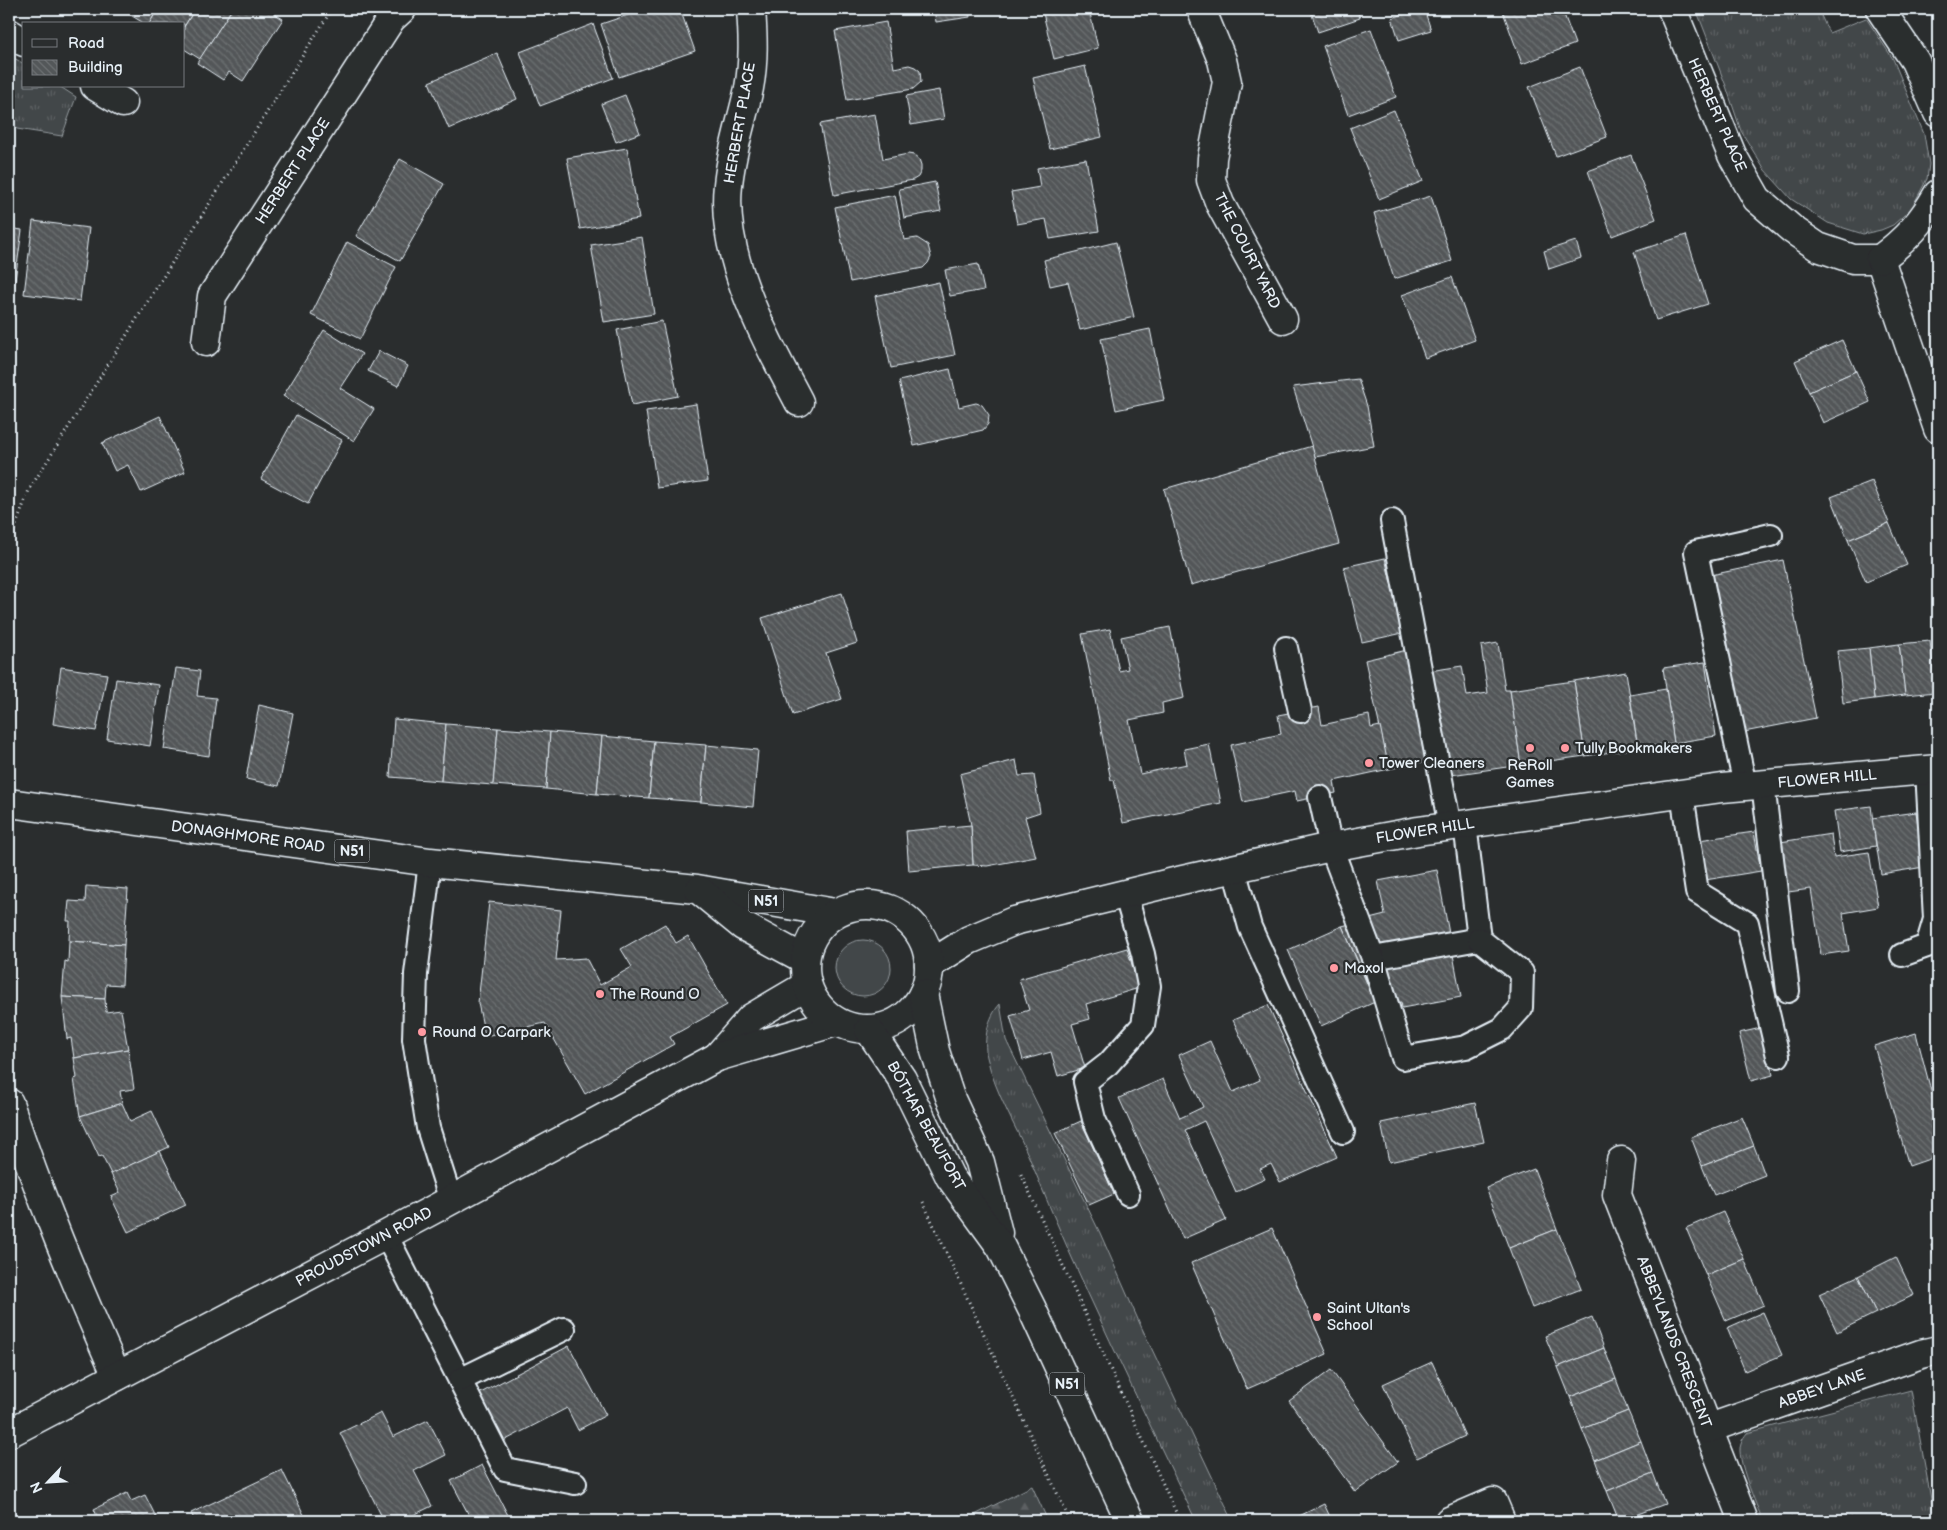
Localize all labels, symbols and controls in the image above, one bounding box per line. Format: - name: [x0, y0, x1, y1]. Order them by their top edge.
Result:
- legend: [22, 22, 185, 88]
- text: Road: [68, 34, 104, 53]
- street label: HERBERT PLACE: [1683, 55, 1751, 175]
- text: Building: [68, 58, 123, 77]
- street label: HERBERT PLACE: [720, 61, 760, 185]
- street label: HERBERT PLACE: [252, 114, 334, 228]
- street label: THE COURT YARD: [1209, 190, 1285, 312]
- place label: Tully Bookmakers: [1575, 739, 1693, 758]
- marker: ReRoll Games: [1524, 742, 1536, 754]
- marker: Tully Bookmakers: [1559, 742, 1571, 754]
- place label: Tower Cleaners: [1379, 754, 1485, 773]
- place label: ReRoll Games: [1506, 756, 1555, 792]
- marker: Tower Cleaners: [1363, 757, 1375, 769]
- street label: FLOWER HILL: [1777, 765, 1878, 793]
- street label: FLOWER HILL: [1374, 814, 1476, 848]
- street label: DONAGHMORE ROAD: [170, 817, 326, 857]
- road number: N51: [334, 839, 370, 862]
- road number: N51: [748, 889, 784, 912]
- place label: Maxol: [1344, 959, 1384, 978]
- marker: Maxol: [1328, 962, 1340, 974]
- place label: The Round O: [610, 985, 700, 1004]
- marker: The Round O: [594, 988, 606, 1000]
- place label: Round O Carpark: [432, 1023, 551, 1042]
- marker: Round O Carpark: [416, 1026, 428, 1038]
- street label: BÓTHAR BEAUFORT: [883, 1058, 969, 1194]
- street label: PROUDSTOWN ROAD: [292, 1203, 436, 1291]
- street label: ABBEYLANDS CRESCENT: [1632, 1253, 1716, 1431]
- place label: Saint Ultan's School: [1327, 1299, 1411, 1335]
- marker: Saint Ultan's School: [1311, 1311, 1323, 1323]
- street label: ABBEY LANE: [1776, 1365, 1868, 1413]
- road number: N51: [1050, 1372, 1084, 1396]
- north arrow: [22, 1458, 72, 1508]
- text: N: [27, 1479, 47, 1496]

